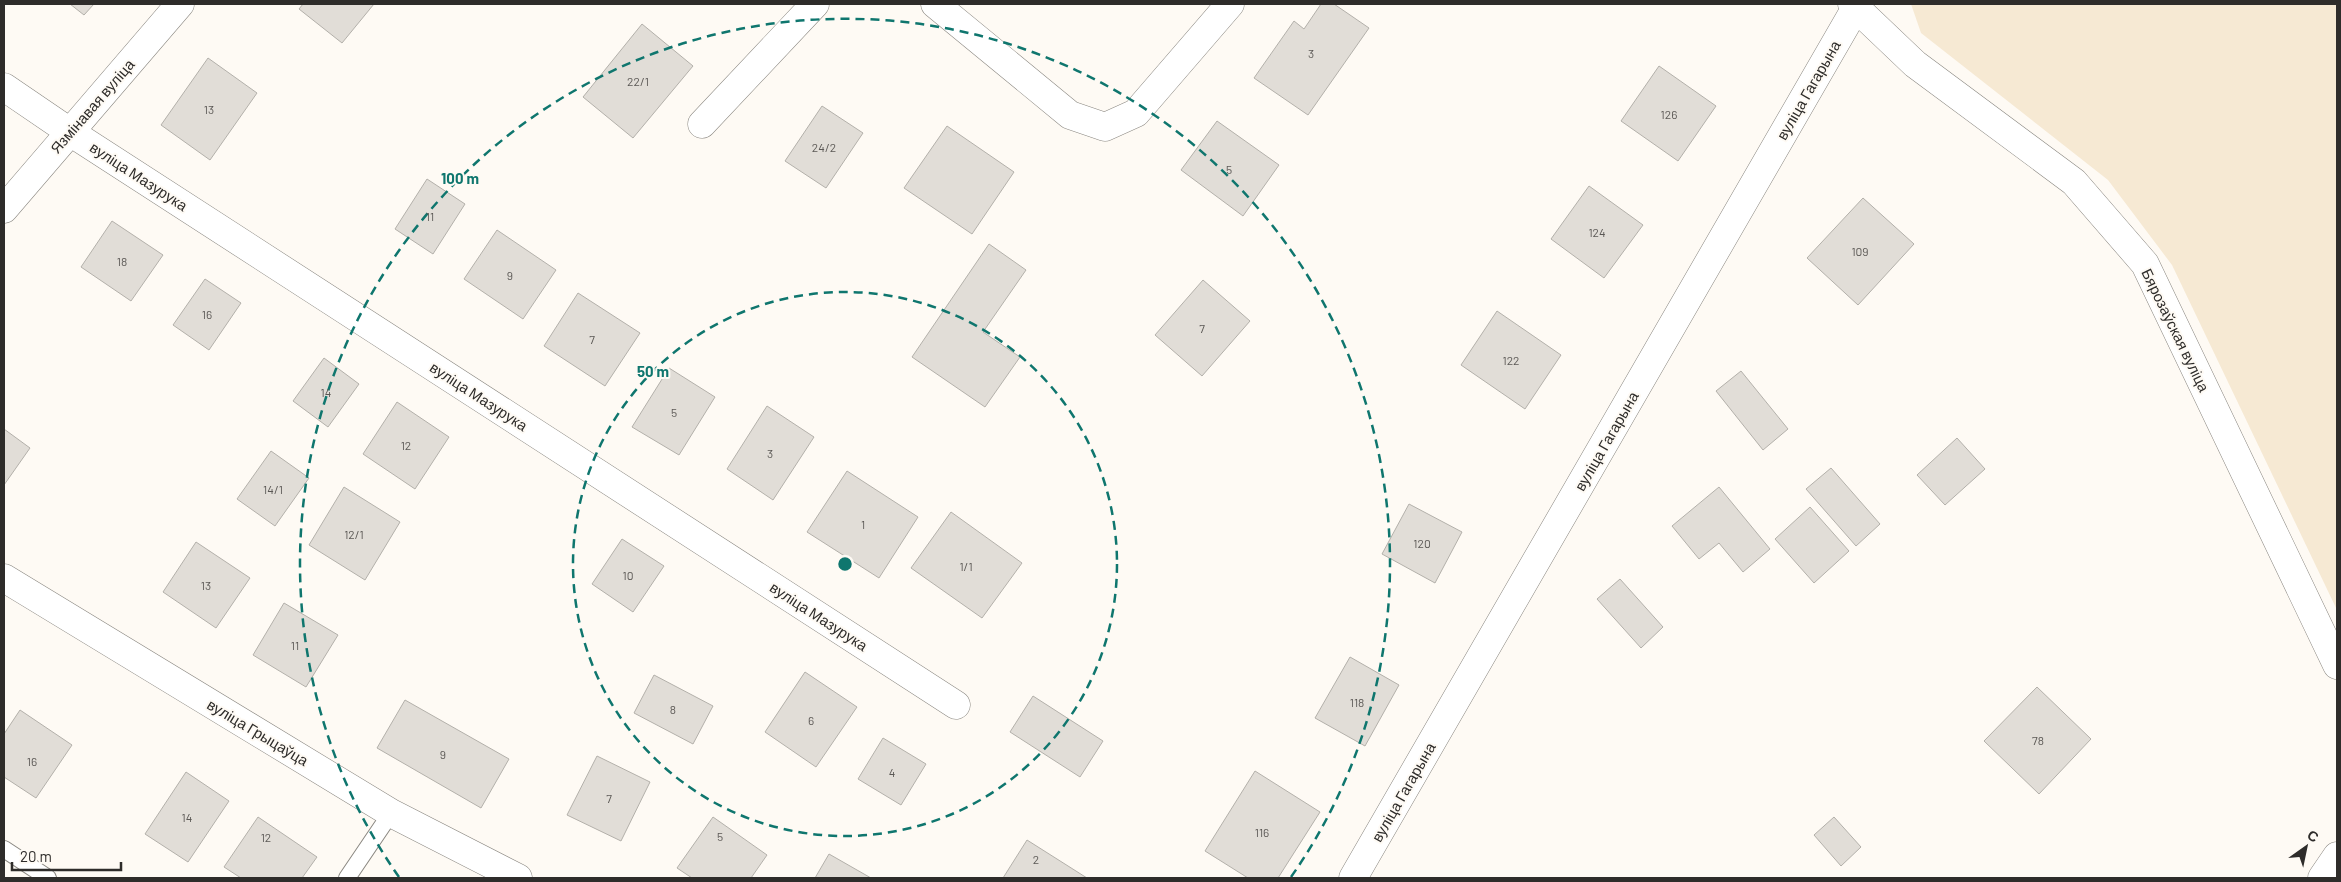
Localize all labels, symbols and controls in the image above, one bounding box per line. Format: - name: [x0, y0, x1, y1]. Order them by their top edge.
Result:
- street label: вуліца Гагарына: [1772, 37, 1844, 143]
- house number: 3: [1308, 46, 1314, 60]
- street label: Язмінавая вуліца: [46, 55, 138, 157]
- house number: 22/1: [627, 74, 649, 88]
- house number: 13: [204, 102, 214, 116]
- house number: 126: [1661, 107, 1677, 121]
- street label: вуліца Мазурука: [87, 138, 192, 215]
- house number: 24/2: [812, 140, 836, 154]
- house number: 5: [1226, 162, 1232, 176]
- text: 100 m: [441, 169, 479, 187]
- house number: 11: [426, 209, 434, 223]
- house number: 124: [1588, 225, 1606, 239]
- house number: 109: [1851, 244, 1869, 258]
- house number: 18: [117, 254, 127, 268]
- street label: Бярозаўская вуліца: [2138, 265, 2214, 395]
- house number: 9: [507, 268, 513, 282]
- house number: 16: [202, 307, 212, 321]
- house number: 7: [1199, 321, 1205, 335]
- house number: 7: [589, 332, 595, 346]
- house number: 122: [1502, 353, 1520, 367]
- street label: вуліца Мазурука: [427, 358, 532, 435]
- text: 50 m: [637, 362, 669, 380]
- house number: 14: [321, 385, 331, 399]
- street label: вуліца Гагарына: [1570, 388, 1642, 494]
- house number: 5: [671, 405, 677, 419]
- house number: 12: [401, 438, 411, 452]
- house number: 3: [767, 446, 773, 460]
- house number: 14/1: [263, 482, 283, 496]
- house number: 1: [861, 517, 865, 531]
- house number: 12/1: [344, 527, 364, 541]
- house number: 120: [1413, 536, 1431, 550]
- centre of rings: [836, 555, 854, 573]
- house number: 1/1: [959, 559, 973, 573]
- house number: 10: [623, 568, 633, 582]
- house number: 13: [201, 578, 211, 592]
- street label: вуліца Мазурука: [767, 578, 872, 655]
- house number: 11: [291, 638, 299, 652]
- street label: вуліца Грыцаўца: [204, 695, 312, 770]
- house number: 118: [1350, 695, 1364, 709]
- house number: 8: [670, 702, 676, 716]
- house number: 6: [808, 713, 814, 727]
- house number: 78: [2032, 733, 2044, 747]
- street label: вуліца Гагарына: [1367, 739, 1439, 845]
- house number: 9: [440, 747, 446, 761]
- house number: 16: [27, 754, 37, 768]
- house number: 4: [889, 765, 895, 779]
- house number: 7: [606, 791, 612, 805]
- house number: 14: [182, 810, 192, 824]
- north arrow: [2281, 822, 2331, 872]
- house number: 116: [1255, 825, 1269, 839]
- text: С: [2304, 826, 2322, 846]
- house number: 5: [717, 829, 723, 843]
- house number: 12: [261, 830, 271, 844]
- scale bar: [12, 840, 121, 872]
- text: 20 m: [20, 847, 52, 865]
- house number: 2: [1033, 852, 1039, 866]

